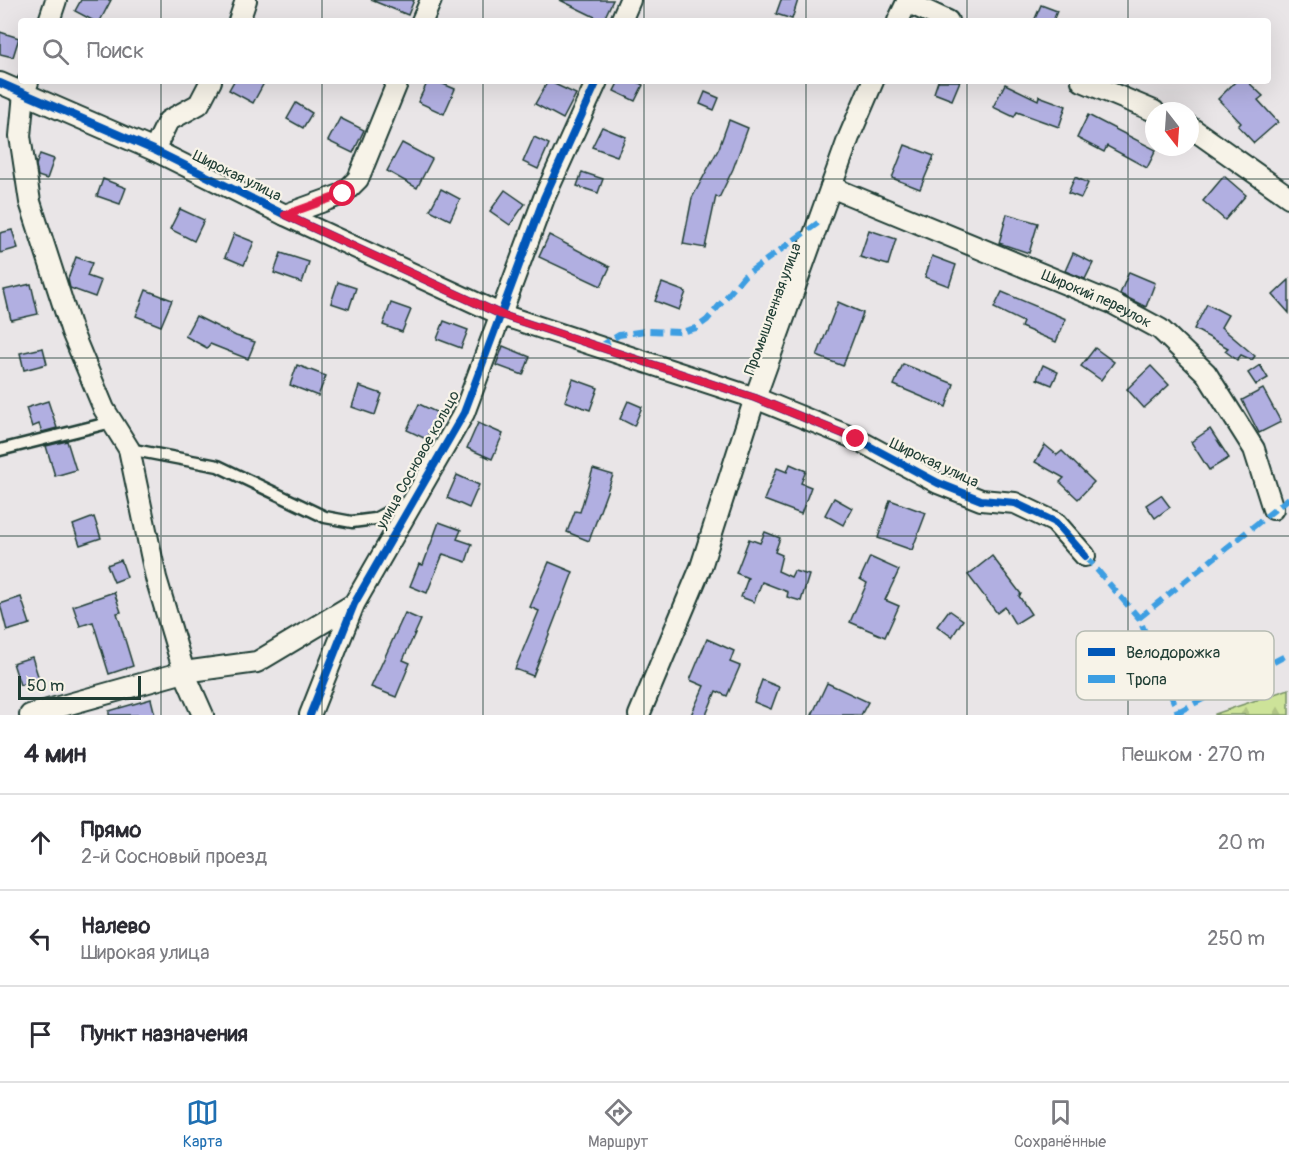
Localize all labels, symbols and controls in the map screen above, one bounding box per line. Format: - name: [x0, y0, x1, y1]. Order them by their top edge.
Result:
- search box: [18, 18, 1271, 84]
- icon: search: [39, 35, 72, 68]
- text: Поиск: [87, 37, 144, 65]
- north arrow: [1145, 102, 1199, 156]
- street label: Широкая улица: [189, 146, 285, 206]
- route start: [329, 180, 355, 206]
- street label: Промышленная улица: [740, 240, 806, 378]
- street label: Широкий переулок: [1039, 265, 1155, 332]
- street label: улица Сосновое кольцо: [372, 388, 464, 533]
- route end: [842, 425, 868, 451]
- street label: Широкая улица: [886, 434, 982, 492]
- legend: [1076, 631, 1274, 700]
- text: Велодорожка: [1126, 643, 1220, 663]
- text: Тропа: [1126, 670, 1167, 690]
- scale bar: [18, 673, 141, 700]
- text: 50 m: [27, 676, 64, 696]
- text: 4 мин: [24, 738, 86, 770]
- text: Пешком · 270 m: [1122, 742, 1265, 767]
- text: Прямо: [81, 816, 141, 844]
- icon: ahead: [24, 826, 57, 859]
- text: 20 m: [1218, 830, 1265, 855]
- text: 2-й Сосновый проезд: [81, 844, 267, 869]
- text: Налево: [81, 912, 150, 940]
- icon: left: [24, 922, 57, 955]
- text: 250 m: [1207, 926, 1265, 951]
- text: Широкая улица: [81, 940, 210, 965]
- icon: arrive: [24, 1018, 57, 1051]
- text: Пункт назначения: [81, 1020, 248, 1048]
- tab: Карта: [183, 1096, 222, 1152]
- tab: Маршрут: [588, 1096, 648, 1152]
- tab: Сохранённые: [1014, 1096, 1106, 1152]

